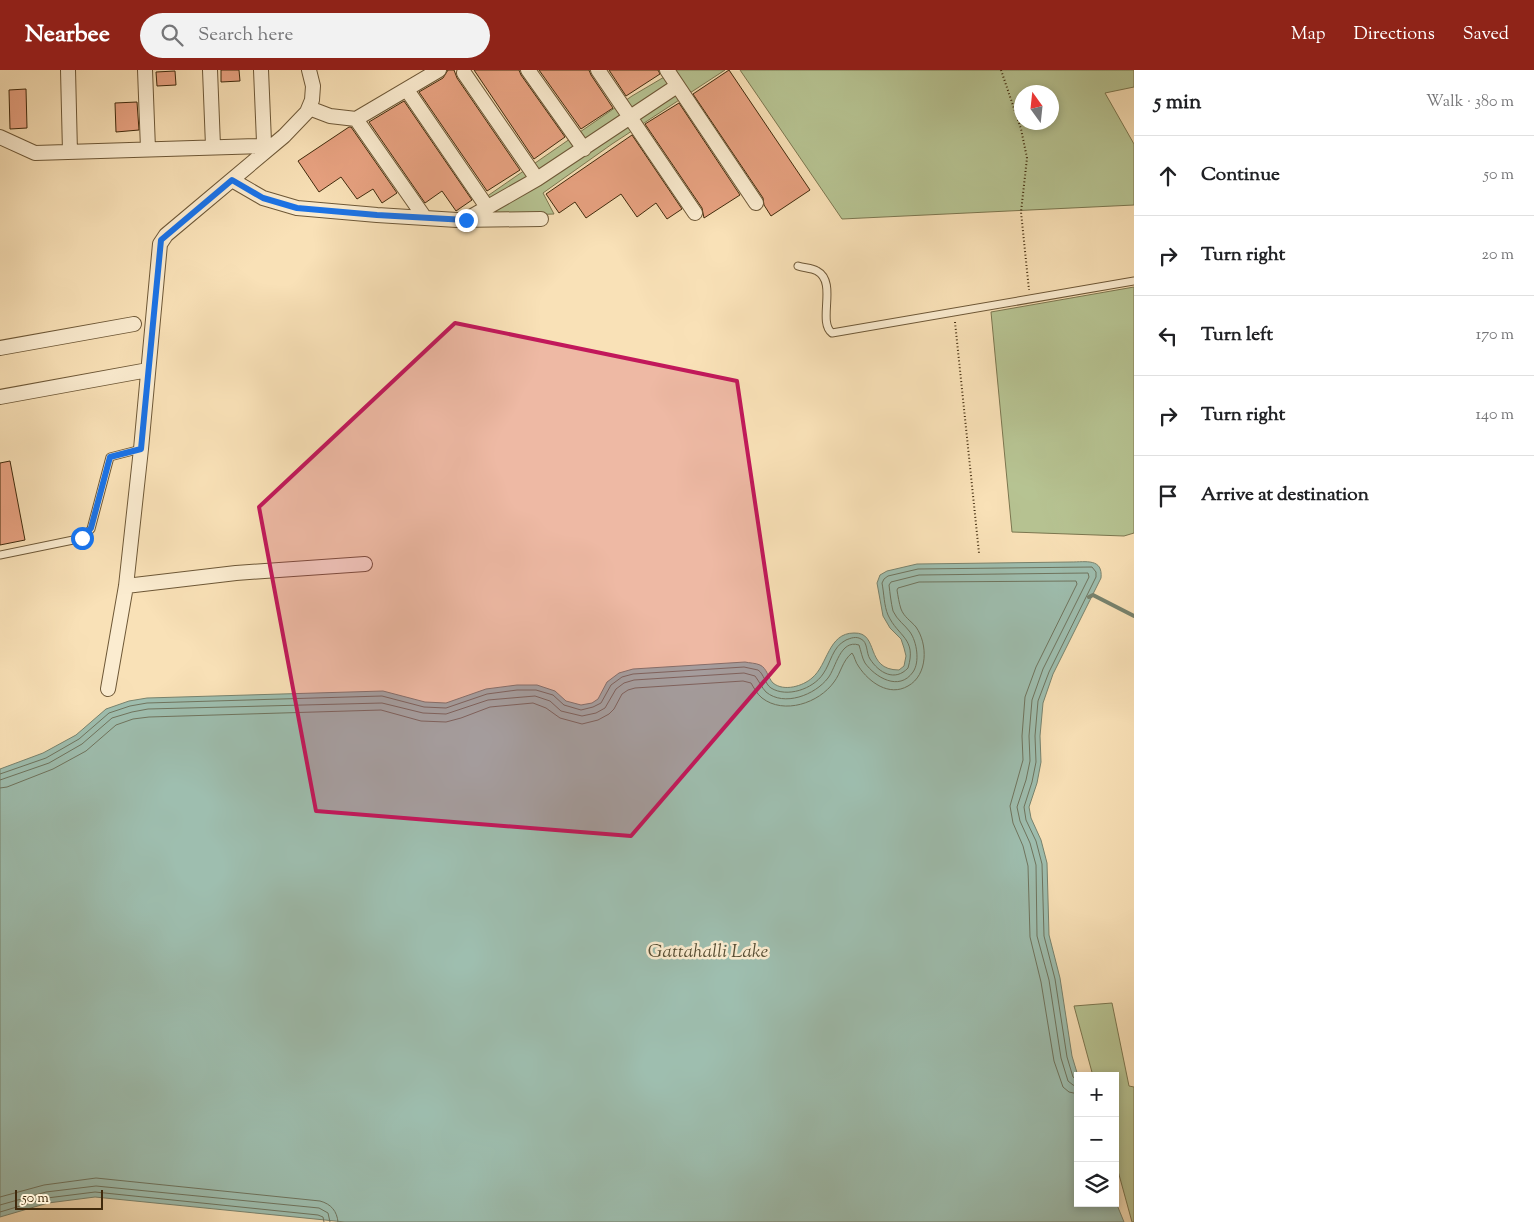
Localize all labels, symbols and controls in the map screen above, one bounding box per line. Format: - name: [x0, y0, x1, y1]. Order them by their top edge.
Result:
- search box: [140, 13, 490, 58]
- text: Nearbee: [25, 18, 110, 52]
- icon: search: [158, 21, 186, 49]
- text: Search here: [198, 22, 293, 49]
- text: Map: [1291, 22, 1326, 48]
- text: Directions: [1354, 22, 1435, 48]
- text: Saved: [1463, 22, 1509, 48]
- north arrow: [1014, 85, 1059, 130]
- text: 5 min: [1154, 88, 1201, 118]
- text: Walk · 380 m: [1426, 91, 1514, 114]
- icon: ahead: [1154, 162, 1182, 190]
- text: Continue: [1201, 162, 1280, 189]
- text: 50 m: [1483, 164, 1514, 187]
- route end: [455, 209, 478, 232]
- icon: right: [1154, 242, 1182, 270]
- text: Turn right: [1201, 242, 1285, 269]
- text: 20 m: [1481, 244, 1514, 267]
- icon: left: [1154, 322, 1182, 350]
- text: Turn left: [1201, 322, 1273, 349]
- text: 170 m: [1476, 324, 1514, 347]
- icon: right: [1154, 402, 1182, 430]
- text: Turn right: [1201, 402, 1285, 429]
- text: 140 m: [1476, 404, 1514, 427]
- icon: arrive: [1154, 482, 1182, 510]
- text: Arrive at destination: [1201, 482, 1369, 509]
- route start: [71, 527, 94, 550]
- water label: Gattahalli Lake: [648, 939, 769, 966]
- map controls: [1074, 1072, 1119, 1207]
- button: +: [1074, 1072, 1119, 1117]
- button: −: [1074, 1117, 1119, 1162]
- button: layers: [1074, 1162, 1119, 1207]
- scale bar: [15, 1187, 102, 1210]
- text: 50 m: [22, 1189, 49, 1209]

